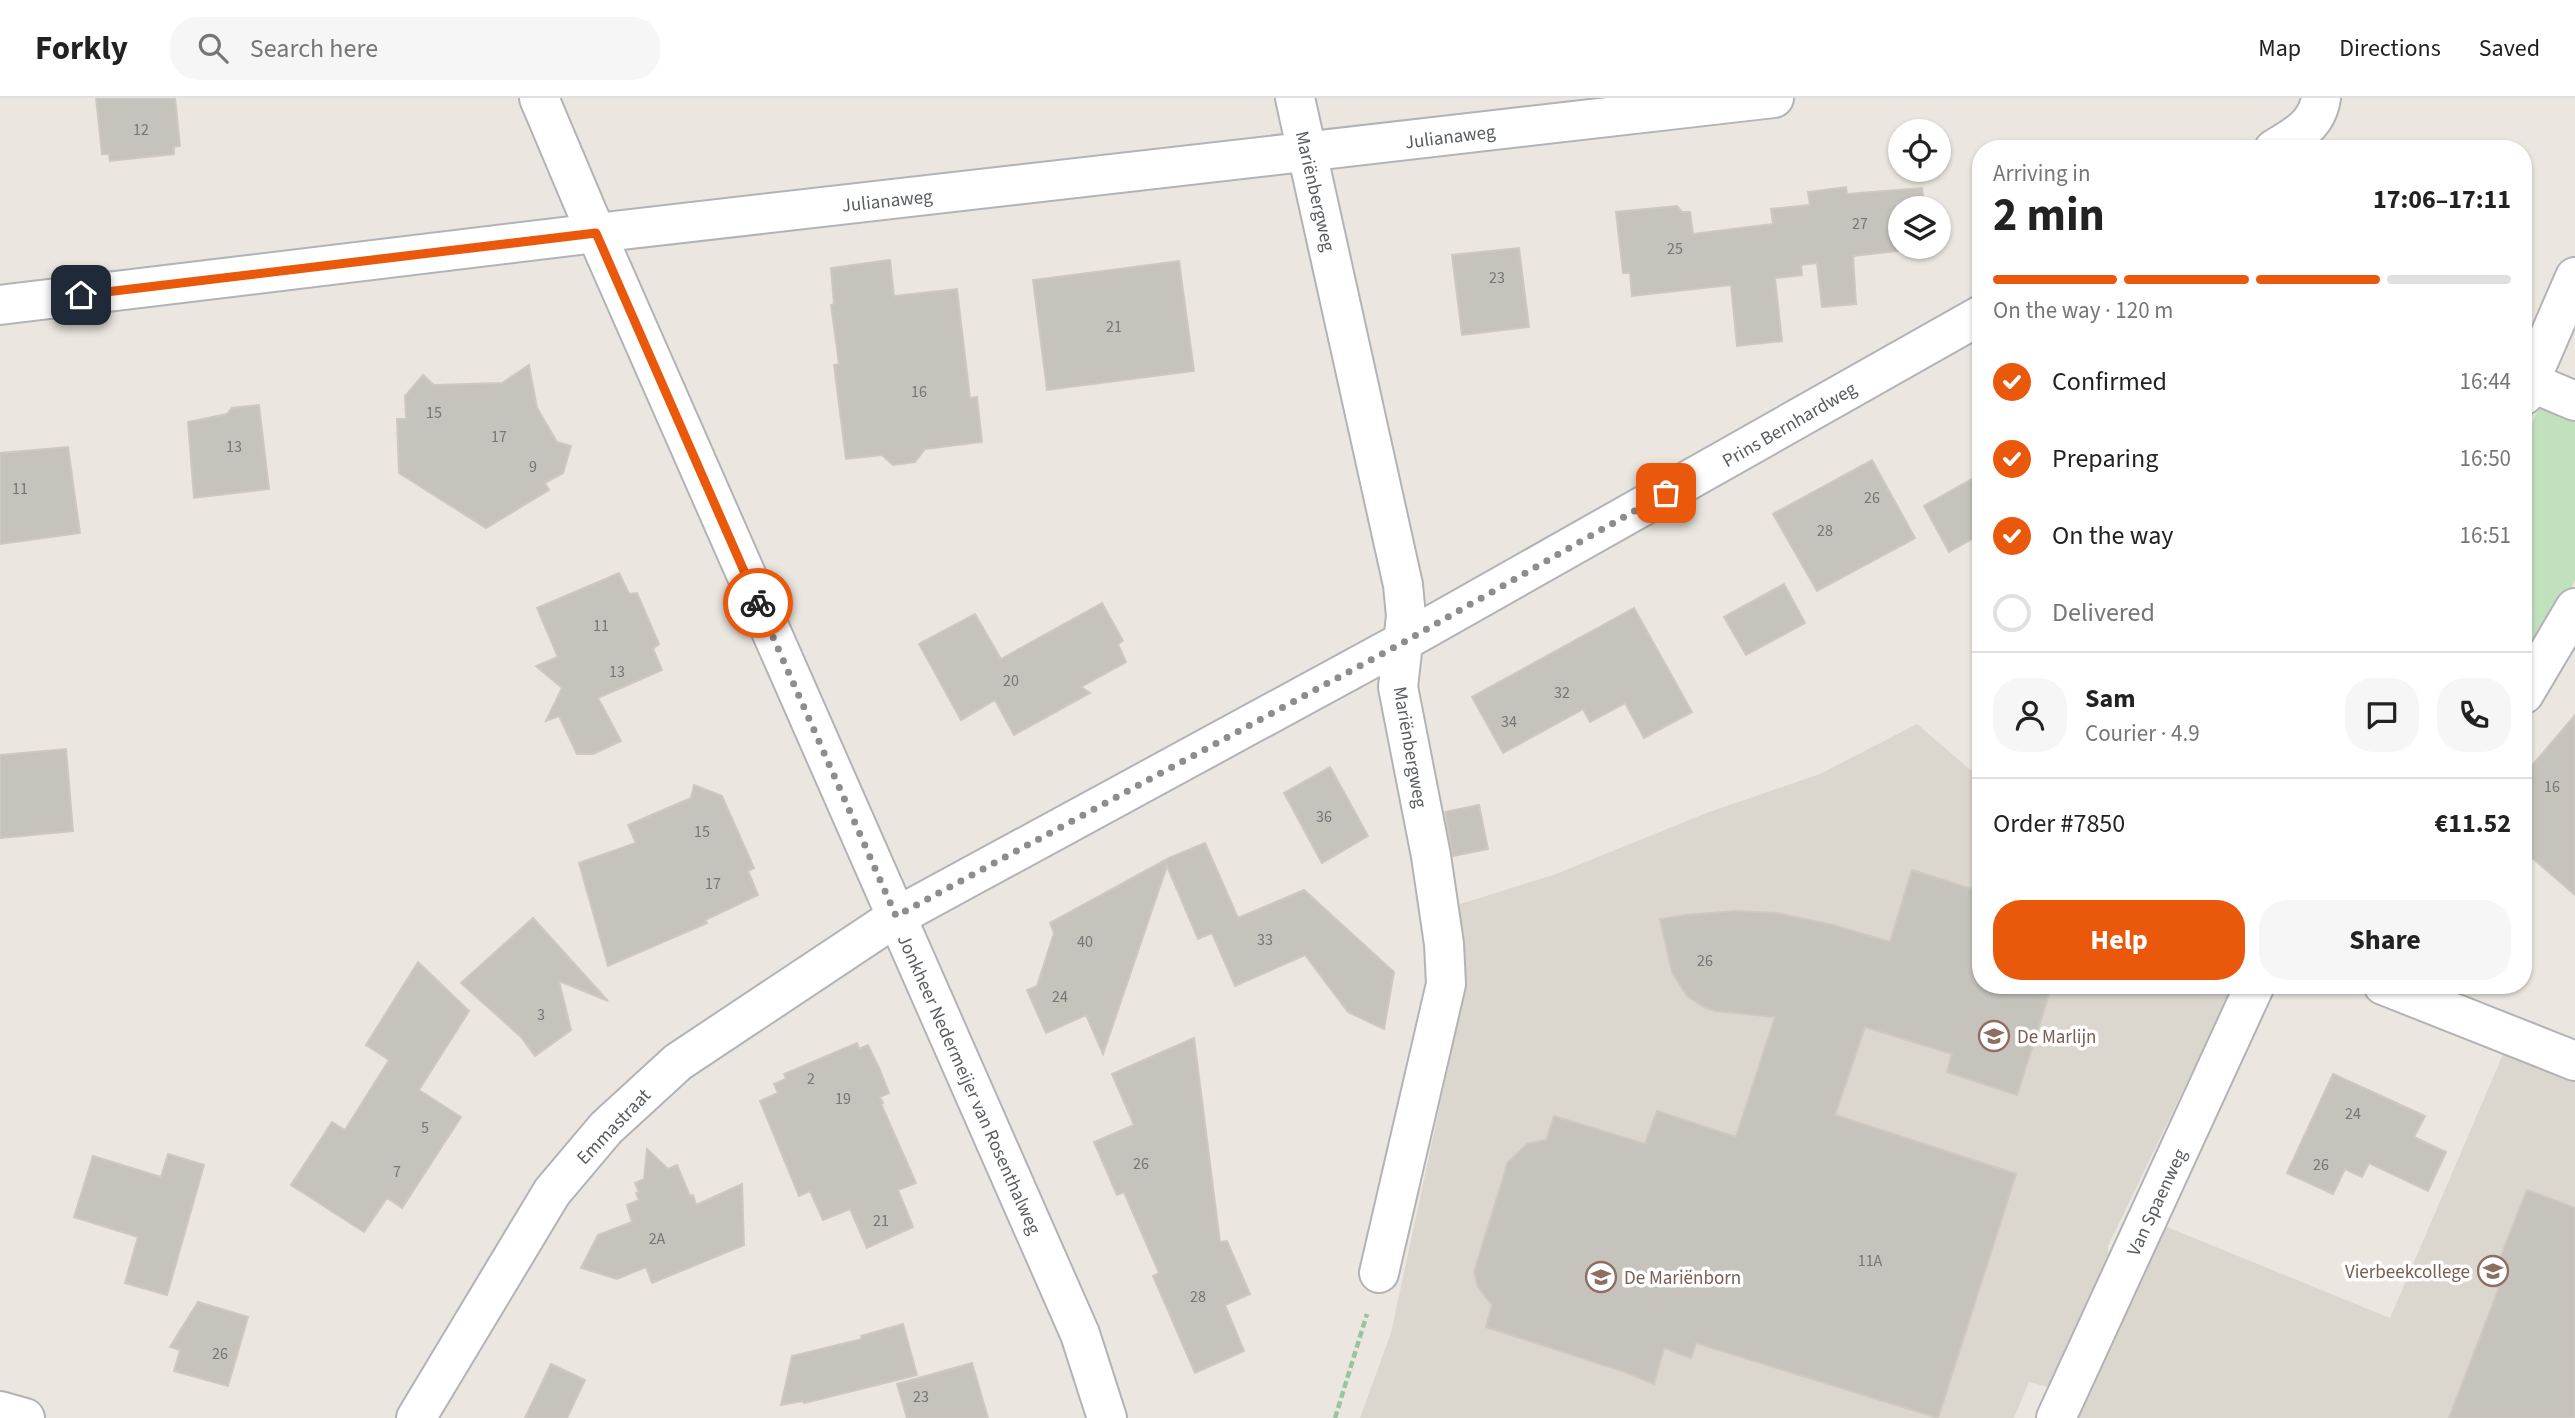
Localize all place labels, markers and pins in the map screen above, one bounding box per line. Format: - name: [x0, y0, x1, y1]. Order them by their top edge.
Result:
- pin: [51, 265, 111, 325]
- pin: [1636, 463, 1696, 523]
- school or university icon: De Marlijn: [1977, 1019, 2011, 1053]
- place label: De Marlijn: [2017, 1024, 2097, 1051]
- school or university icon: Vierbeekcollege: [2476, 1254, 2510, 1288]
- place label: Vierbeekcollege: [2345, 1259, 2470, 1286]
- school or university icon: De Mariënborn: [1584, 1260, 1618, 1294]
- place label: De Mariënborn: [1624, 1265, 1741, 1292]

